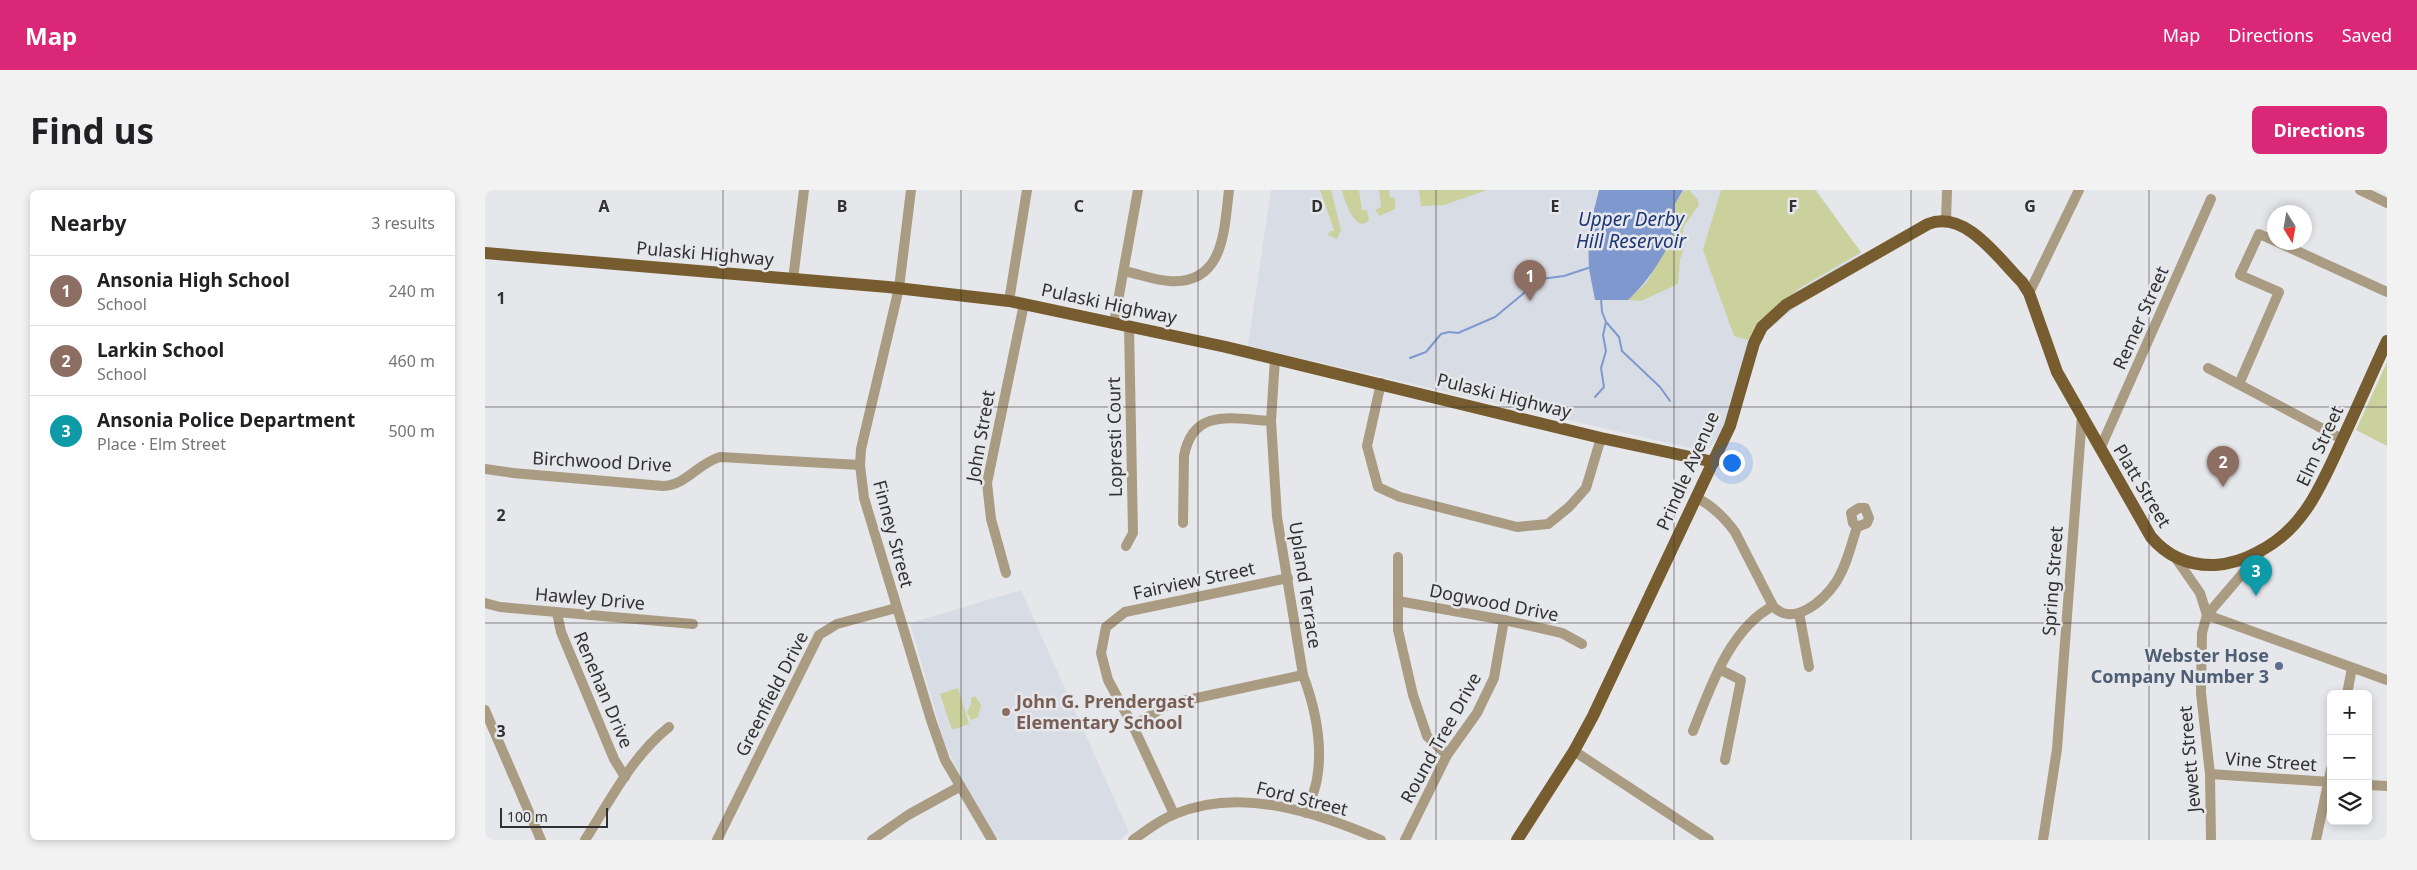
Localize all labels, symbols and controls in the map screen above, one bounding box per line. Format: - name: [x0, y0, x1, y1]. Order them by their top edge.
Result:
- text: Map: [25, 19, 77, 52]
- text: Map: [2163, 23, 2200, 47]
- text: Directions: [2228, 23, 2314, 47]
- text: Saved: [2342, 23, 2392, 47]
- button: Directions: [2252, 106, 2387, 154]
- text: Find us: [30, 107, 154, 154]
- text: A: [598, 195, 610, 217]
- text: B: [837, 195, 847, 217]
- text: C: [1074, 195, 1084, 217]
- text: D: [1311, 195, 1323, 217]
- text: E: [1551, 195, 1560, 217]
- text: F: [1789, 195, 1797, 217]
- text: G: [2024, 195, 2036, 217]
- north arrow: [2267, 205, 2312, 250]
- water label: Upper Derby Hill Reservoir: [1576, 206, 1688, 254]
- text: Nearby: [50, 209, 126, 237]
- text: 3 results: [371, 212, 435, 234]
- street label: Pulaski Highway: [635, 235, 776, 271]
- pin: 1: [1514, 260, 1546, 301]
- street label: Remer Street: [2107, 262, 2174, 373]
- text: Ansonia High School: [97, 267, 290, 293]
- street label: Pulaski Highway: [1039, 277, 1180, 329]
- text: 1: [61, 280, 71, 302]
- text: 240 m: [388, 280, 435, 302]
- text: 1: [496, 287, 506, 309]
- text: School: [97, 293, 147, 315]
- text: Larkin School: [97, 337, 224, 363]
- text: 2: [61, 350, 71, 372]
- text: 460 m: [388, 350, 435, 372]
- text: School: [97, 363, 147, 385]
- street label: Pulaski Highway: [1434, 367, 1575, 424]
- street label: Lopresti Court: [1101, 376, 1127, 497]
- street label: John Street: [960, 387, 1000, 486]
- street label: Elm Street: [2290, 401, 2348, 490]
- text: Ansonia Police Department: [97, 407, 355, 433]
- street label: Prindle Avenue: [1650, 407, 1724, 534]
- text: 3: [61, 420, 71, 442]
- text: 500 m: [388, 420, 435, 442]
- text: Place · Elm Street: [97, 433, 226, 455]
- street label: Platt Street: [2108, 439, 2177, 532]
- street label: Birchwood Drive: [532, 445, 672, 477]
- pin: 2: [2207, 446, 2239, 487]
- your location: [1719, 450, 1745, 476]
- street label: Finney Street: [868, 477, 920, 591]
- text: 2: [496, 504, 506, 526]
- street label: Upland Terrace: [1284, 520, 1328, 650]
- street label: Spring Street: [2036, 525, 2068, 637]
- street label: Fairview Street: [1131, 555, 1258, 605]
- pin: 3: [2240, 555, 2272, 596]
- street label: Dogwood Drive: [1427, 578, 1561, 626]
- street label: Hawley Drive: [534, 581, 646, 615]
- street label: Greenfield Drive: [729, 627, 813, 760]
- street label: Renehan Drive: [569, 628, 639, 751]
- place label: Webster Hose Company Number 3: [2091, 643, 2269, 688]
- marker: Webster Hose Company Number 3: [2273, 660, 2285, 672]
- street label: Round Tree Drive: [1394, 668, 1486, 807]
- place label: John G. Prendergast Elementary School: [1014, 689, 1195, 734]
- map controls: [2327, 690, 2372, 825]
- button: +: [2327, 690, 2372, 735]
- street label: Jewett Street: [2172, 704, 2206, 815]
- marker: John G. Prendergast Elementary School: [1000, 706, 1012, 718]
- text: 3: [496, 720, 506, 742]
- button: −: [2327, 735, 2372, 780]
- street label: Vine Street: [2225, 746, 2318, 776]
- street label: Ford Street: [1254, 775, 1351, 821]
- button: layers: [2327, 780, 2372, 825]
- scale bar: [500, 805, 607, 828]
- text: 100 m: [507, 807, 548, 826]

